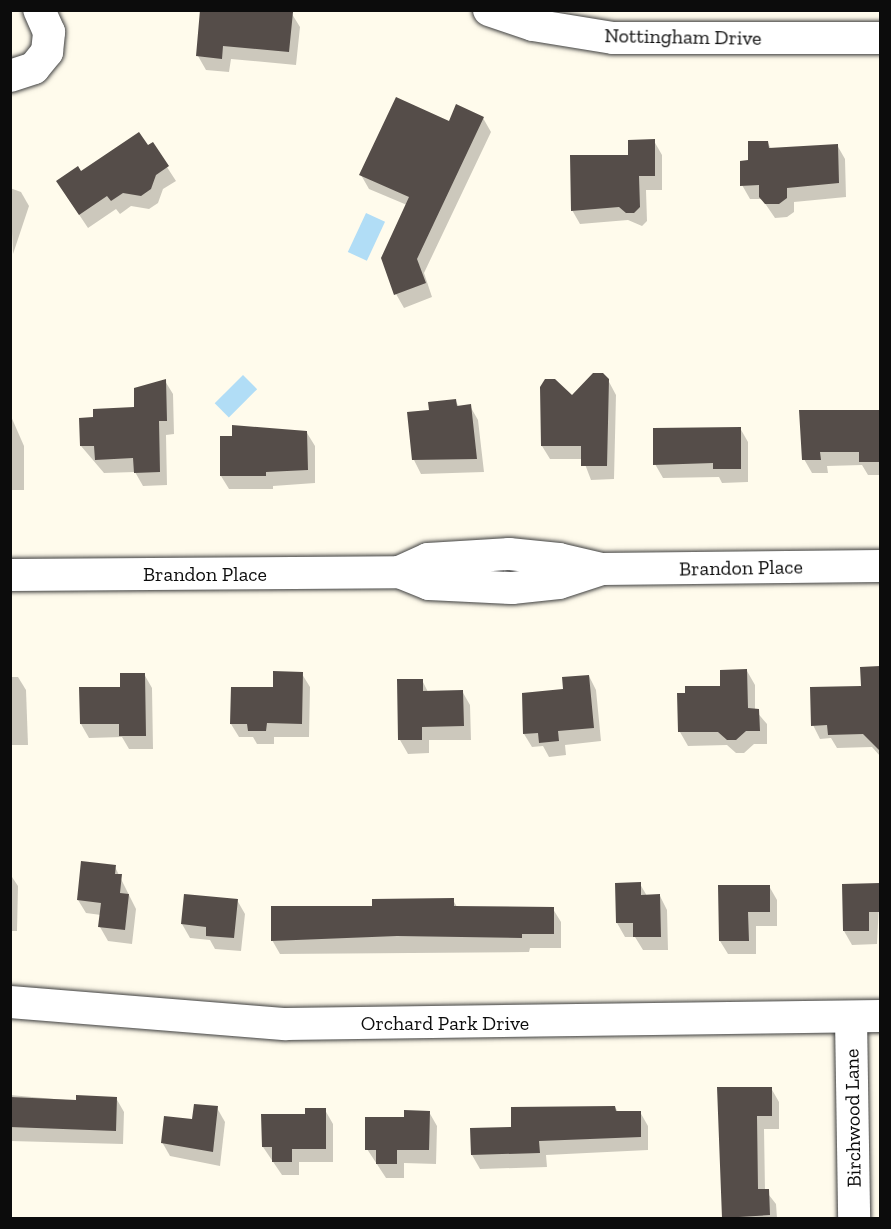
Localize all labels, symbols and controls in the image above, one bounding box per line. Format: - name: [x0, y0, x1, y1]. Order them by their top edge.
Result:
- street label: Nottingham Drive: [604, 24, 762, 50]
- street label: Brandon Place: [679, 555, 803, 581]
- street label: Brandon Place: [143, 562, 267, 586]
- street label: Orchard Park Drive: [361, 1011, 529, 1035]
- street label: Birchwood Lane: [840, 1048, 866, 1188]

